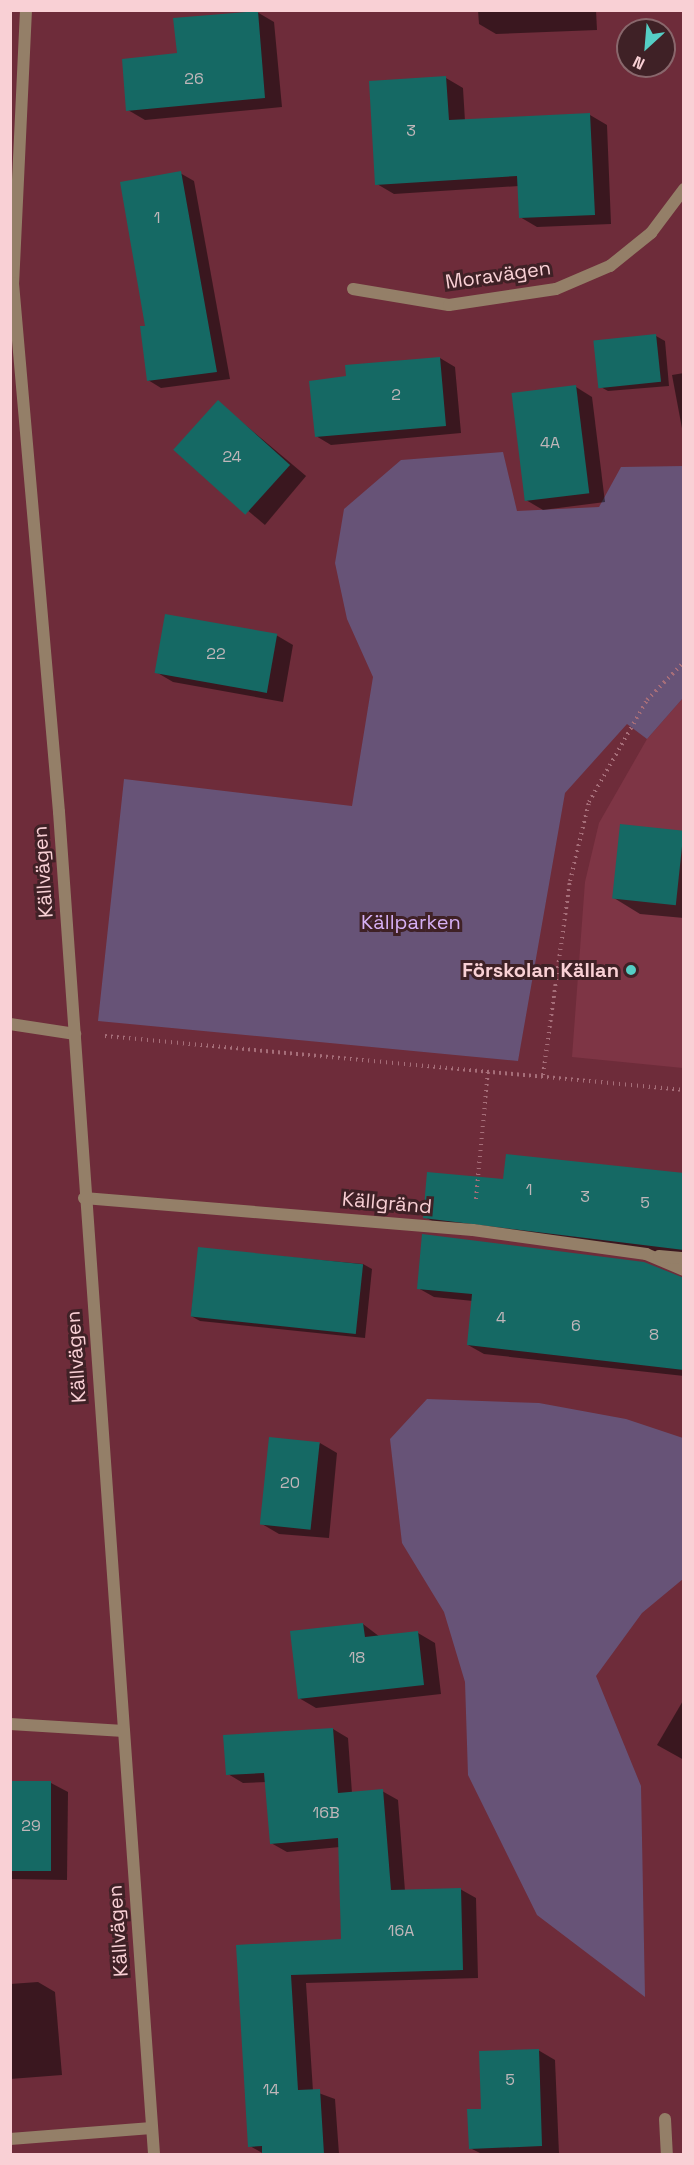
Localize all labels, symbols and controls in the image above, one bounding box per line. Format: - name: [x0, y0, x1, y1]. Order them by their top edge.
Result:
- north arrow: [616, 18, 676, 78]
- text: N: [629, 51, 648, 75]
- house number: 26: [184, 69, 204, 89]
- house number: 3: [406, 121, 416, 141]
- house number: 1: [154, 208, 160, 228]
- street label: Moravägen: [444, 256, 552, 294]
- house number: 2: [391, 385, 401, 405]
- house number: 4A: [540, 433, 560, 453]
- house number: 24: [222, 447, 242, 467]
- house number: 22: [206, 644, 226, 664]
- street label: Källvägen: [28, 825, 58, 919]
- park label: Källparken: [361, 910, 461, 934]
- place label: Förskolan Källan: [462, 958, 619, 982]
- marker: Förskolan Källan: [624, 963, 638, 977]
- house number: 1: [526, 1180, 532, 1200]
- street label: Källgränd: [341, 1187, 433, 1219]
- house number: 3: [580, 1187, 590, 1207]
- house number: 5: [640, 1193, 650, 1213]
- house number: 4: [496, 1308, 506, 1328]
- street label: Källvägen: [61, 1310, 91, 1404]
- house number: 6: [571, 1316, 581, 1336]
- house number: 8: [649, 1325, 659, 1345]
- house number: 20: [280, 1473, 300, 1493]
- house number: 18: [349, 1648, 365, 1668]
- house number: 16B: [312, 1803, 340, 1823]
- house number: 29: [21, 1816, 41, 1836]
- street label: Källvägen: [103, 1884, 133, 1978]
- house number: 16A: [388, 1921, 414, 1941]
- house number: 5: [505, 2070, 515, 2090]
- house number: 14: [263, 2080, 279, 2100]

